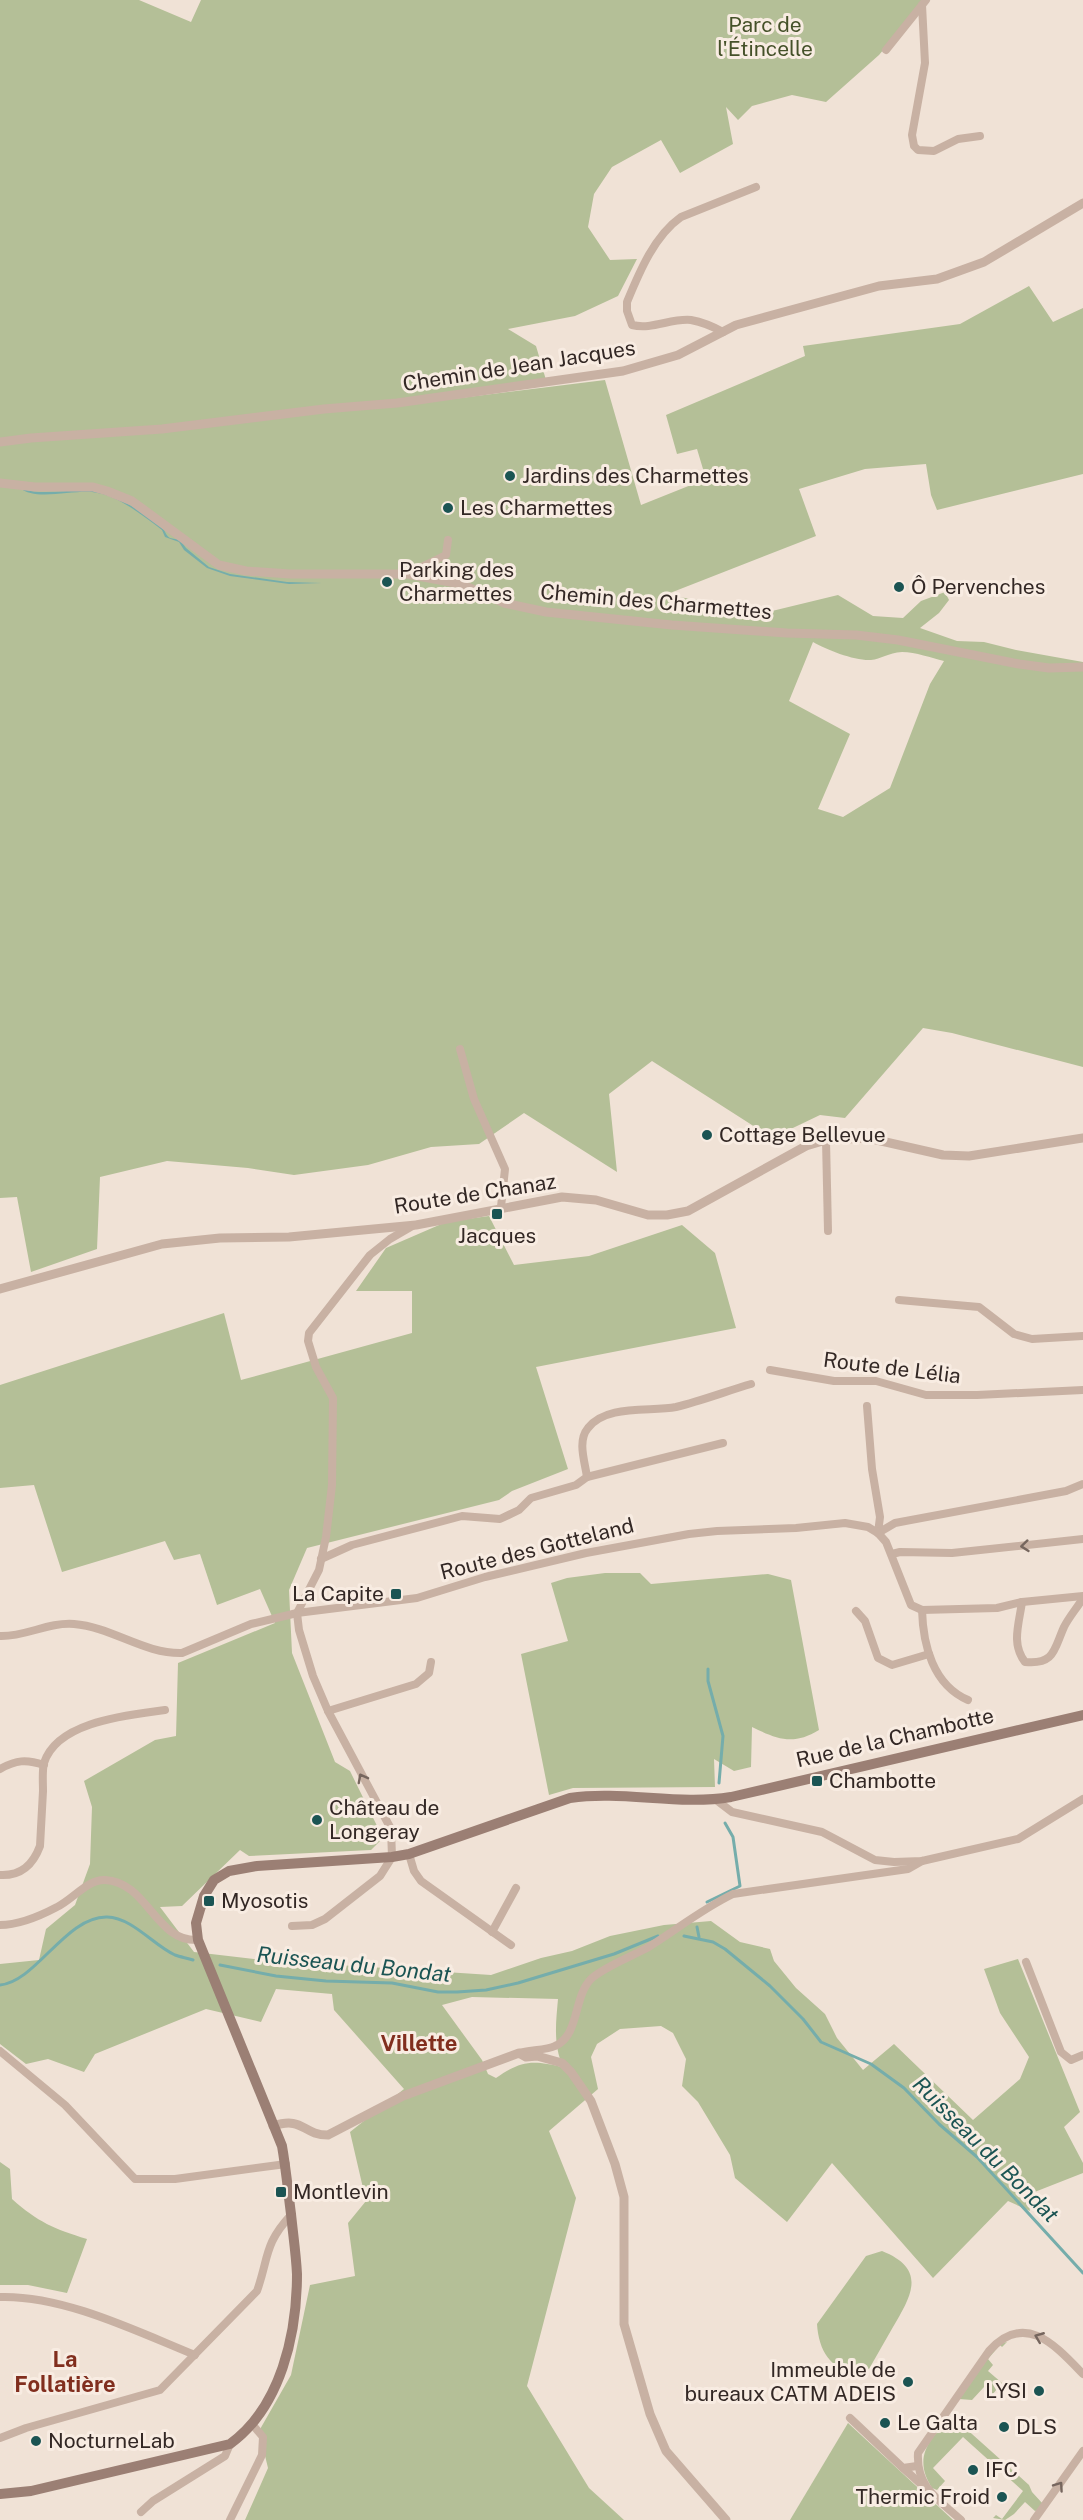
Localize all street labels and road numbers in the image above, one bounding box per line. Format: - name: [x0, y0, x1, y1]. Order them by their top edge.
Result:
- street label: Chemin de Jean Jacques: [401, 335, 637, 396]
- street label: Chemin des Charmettes: [539, 579, 773, 624]
- street label: Route de Chanaz: [392, 1168, 558, 1219]
- street label: Route de Lélia: [822, 1347, 962, 1388]
- street label: Route des Gotteland: [438, 1512, 636, 1585]
- street label: Rue de la Chambotte: [794, 1703, 996, 1772]

